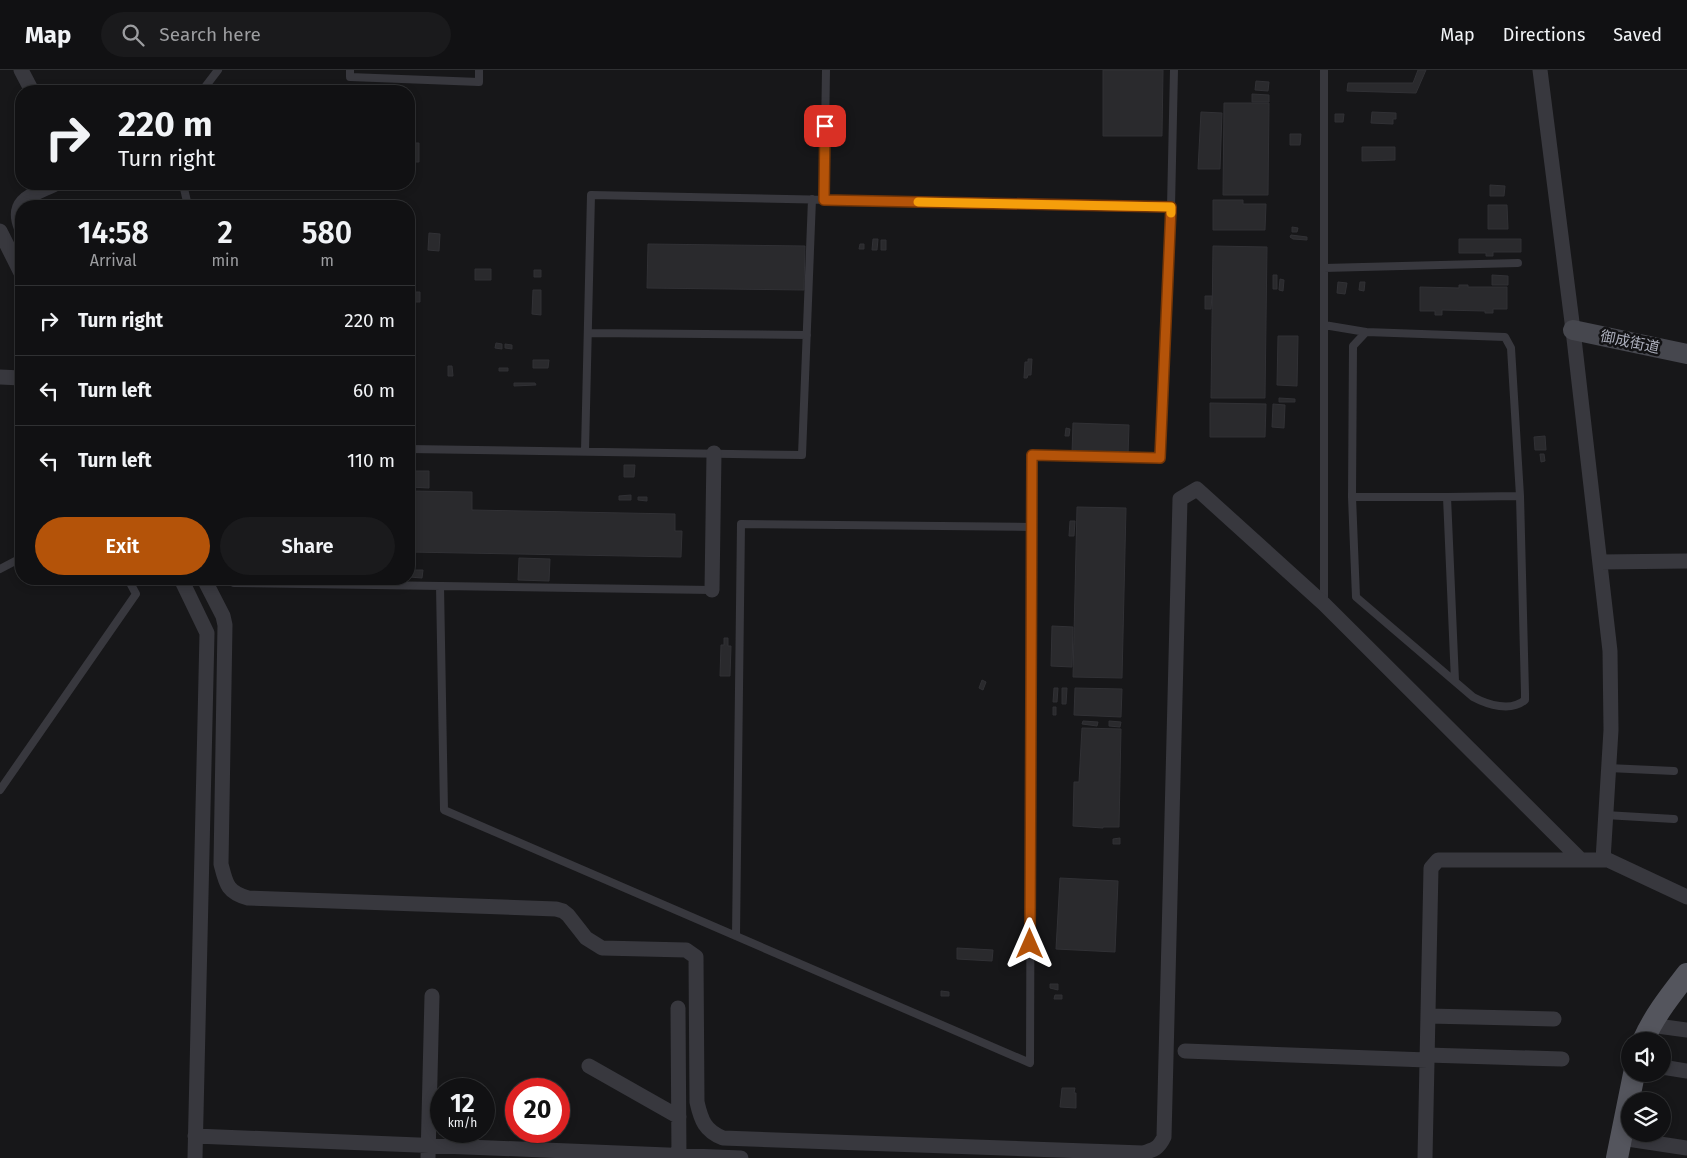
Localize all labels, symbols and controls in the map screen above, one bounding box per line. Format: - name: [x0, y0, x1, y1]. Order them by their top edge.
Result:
- search box: [101, 12, 451, 57]
- text: Map: [25, 21, 71, 49]
- icon: search: [119, 21, 147, 49]
- text: Search here: [159, 23, 261, 46]
- text: Map: [1440, 24, 1475, 46]
- text: Directions: [1503, 24, 1585, 46]
- text: Saved: [1613, 24, 1662, 46]
- text: 220 m: [118, 103, 213, 145]
- icon: right: [35, 105, 100, 170]
- pin: [804, 105, 846, 147]
- icon: arrive: [811, 112, 839, 140]
- text: Turn right: [118, 145, 215, 172]
- text: 14:58: [78, 215, 149, 251]
- text: 2: [218, 215, 233, 251]
- text: 580: [302, 215, 352, 251]
- text: Arrival: [90, 251, 137, 270]
- text: min: [211, 251, 239, 270]
- text: m: [320, 251, 334, 270]
- icon: right: [35, 307, 63, 335]
- text: Turn right: [78, 309, 163, 332]
- text: 220 m: [344, 309, 395, 332]
- street label: 御成街道: [1599, 327, 1661, 357]
- icon: left: [35, 377, 63, 405]
- text: Turn left: [78, 379, 152, 402]
- text: 60 m: [353, 379, 395, 402]
- icon: left: [35, 447, 63, 475]
- text: Turn left: [78, 449, 152, 472]
- text: 110 m: [347, 449, 395, 472]
- button: Exit: [35, 517, 210, 575]
- button: Share: [220, 517, 395, 575]
- position arrow: [1003, 917, 1055, 969]
- map controls: [1621, 1032, 1671, 1142]
- button: sound: [1621, 1032, 1671, 1082]
- speed limit sign: 20: [505, 1078, 570, 1143]
- text: 12: [450, 1089, 475, 1119]
- button: layers: [1621, 1092, 1671, 1142]
- text: km/h: [448, 1116, 477, 1130]

